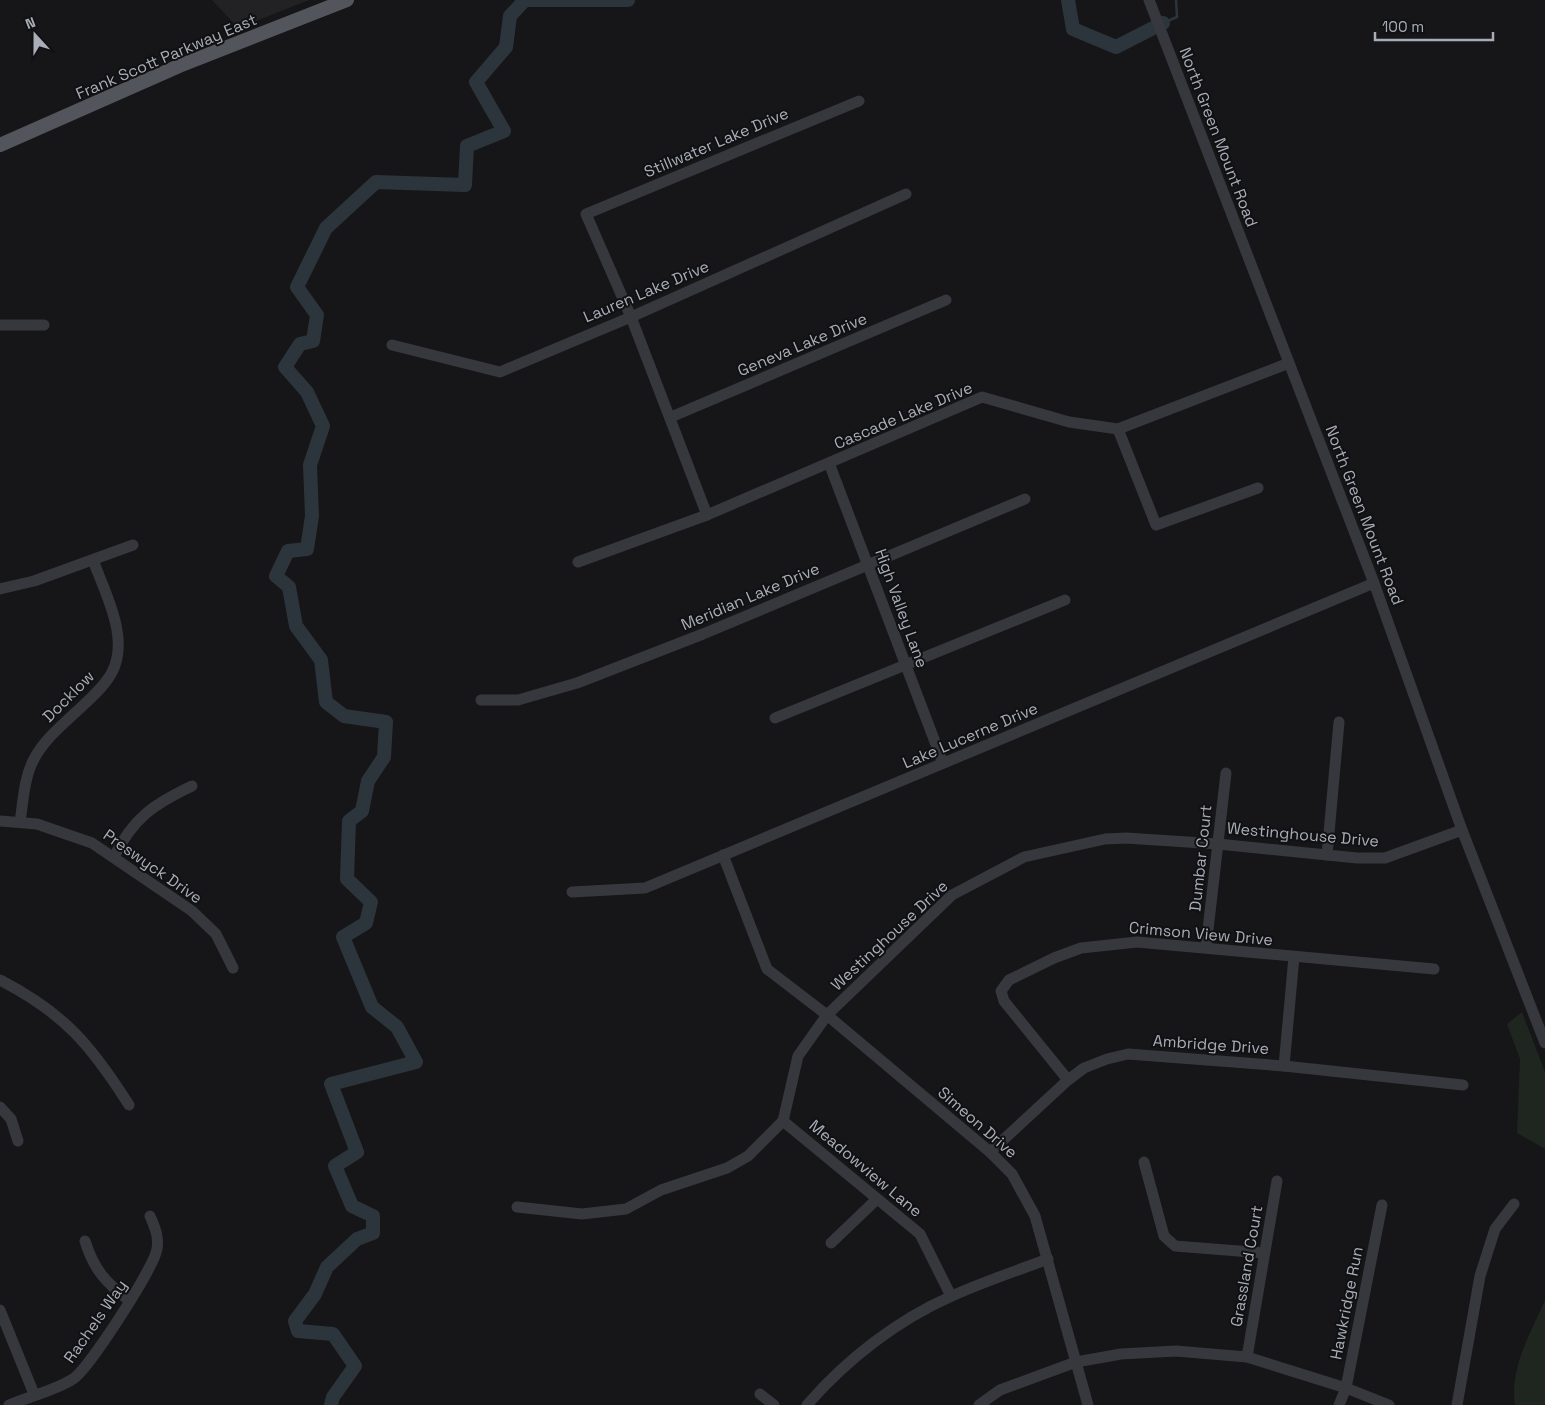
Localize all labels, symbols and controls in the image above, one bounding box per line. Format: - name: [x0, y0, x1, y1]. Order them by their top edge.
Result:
- street label: Frank Scott Parkway East: [73, 9, 260, 104]
- north arrow: [10, 10, 60, 60]
- scale bar: [1375, 10, 1492, 42]
- text: N: [23, 13, 38, 33]
- text: 100 m: [1382, 17, 1424, 36]
- street label: North Green Mount Road: [1175, 44, 1263, 230]
- street label: Stillwater Lake Drive: [641, 103, 792, 182]
- street label: Lauren Lake Drive: [580, 255, 712, 327]
- street label: Geneva Lake Drive: [734, 308, 870, 381]
- street label: Cascade Lake Drive: [831, 377, 976, 454]
- street label: North Green Mount Road: [1321, 422, 1409, 608]
- street label: High Valley Lane: [870, 546, 933, 671]
- street label: Meridian Lake Drive: [678, 558, 823, 635]
- street label: Docklow: [38, 666, 99, 727]
- street label: Lake Lucerne Drive: [899, 697, 1041, 773]
- street label: Dumbar Court: [1184, 804, 1217, 912]
- street label: Westinghouse Drive: [1226, 817, 1380, 852]
- street label: Preswyck Drive: [99, 824, 206, 908]
- street label: Westinghouse Drive: [826, 876, 952, 995]
- street label: Crimson View Drive: [1128, 917, 1274, 950]
- street label: Ambridge Drive: [1152, 1030, 1270, 1059]
- street label: Simeon Drive: [933, 1082, 1022, 1163]
- street label: Meadowview Lane: [805, 1115, 926, 1222]
- street label: Grassland Court: [1225, 1204, 1268, 1328]
- street label: Hawkridge Run: [1325, 1245, 1368, 1361]
- street label: Rachels Way: [59, 1276, 132, 1367]

